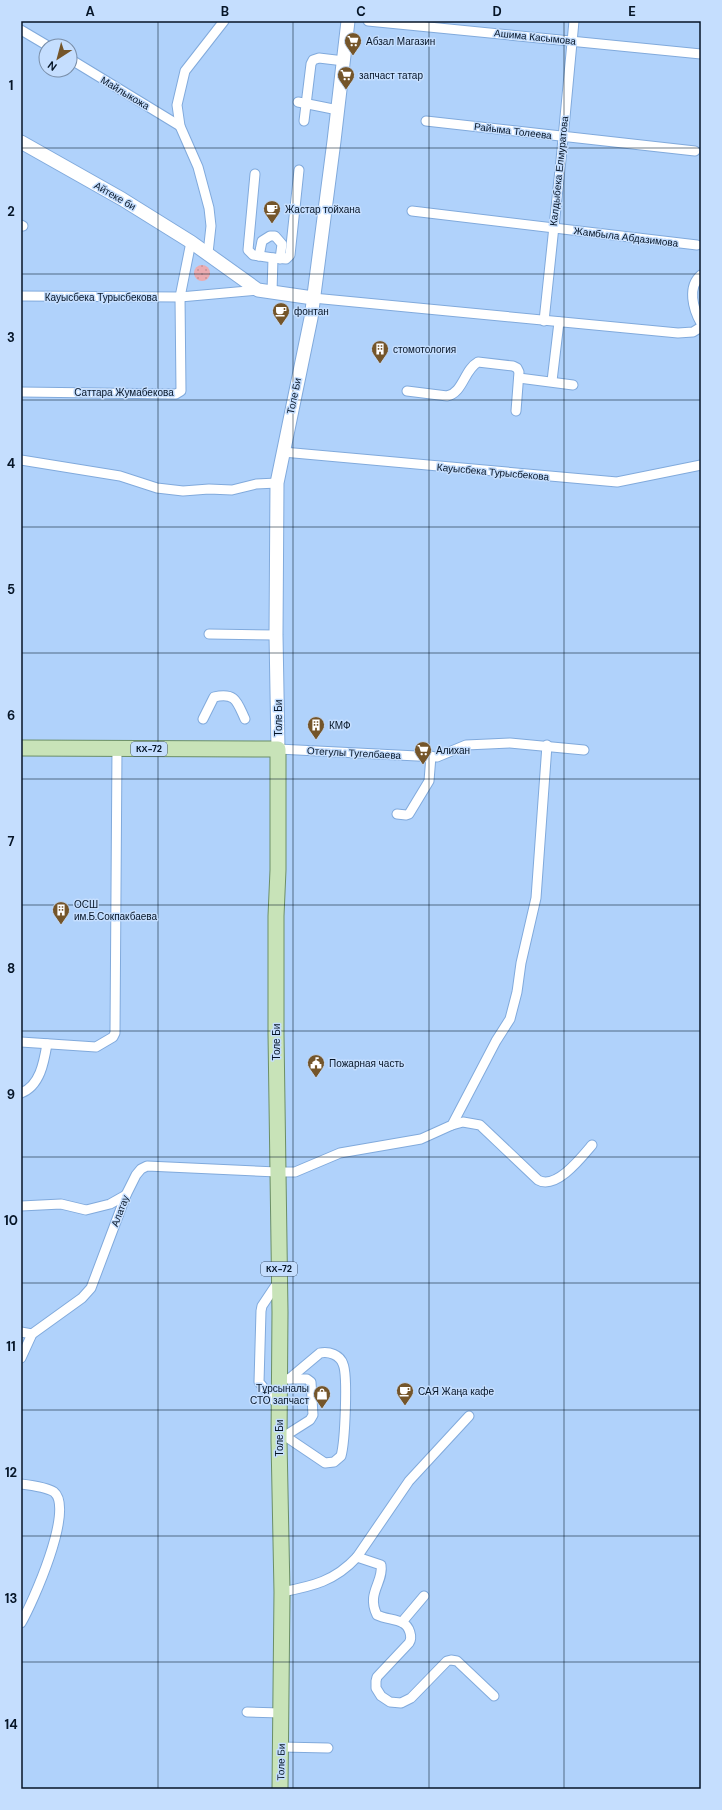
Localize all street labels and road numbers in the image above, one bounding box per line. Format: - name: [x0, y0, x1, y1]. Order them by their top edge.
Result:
- street label: Ашима Касымова: [493, 26, 577, 48]
- street label: Майлыкожа: [98, 73, 152, 113]
- street label: Калдыбека Елмуратова: [547, 115, 571, 227]
- street label: Райыма Толеева: [473, 120, 553, 142]
- street label: Айтеке би: [92, 179, 138, 213]
- street label: Жамбыла Абдазимова: [573, 224, 679, 250]
- street label: Кауысбека Турысбекова: [45, 291, 158, 304]
- street label: Толе Би: [284, 377, 304, 415]
- street label: Саттара Жумабекова: [74, 386, 174, 399]
- street label: Кауысбека Турысбекова: [436, 461, 550, 483]
- street label: Толе Би: [272, 700, 285, 736]
- road number: КХ-72: [131, 742, 167, 756]
- street label: Отегулы Тугелбаева: [307, 744, 402, 762]
- street label: Толе Би: [270, 1024, 283, 1060]
- street label: Алатау: [108, 1193, 132, 1229]
- road number: КХ-72: [261, 1262, 297, 1276]
- street label: Толе Би: [273, 1420, 286, 1456]
- street label: Толе Би: [274, 1743, 288, 1781]

